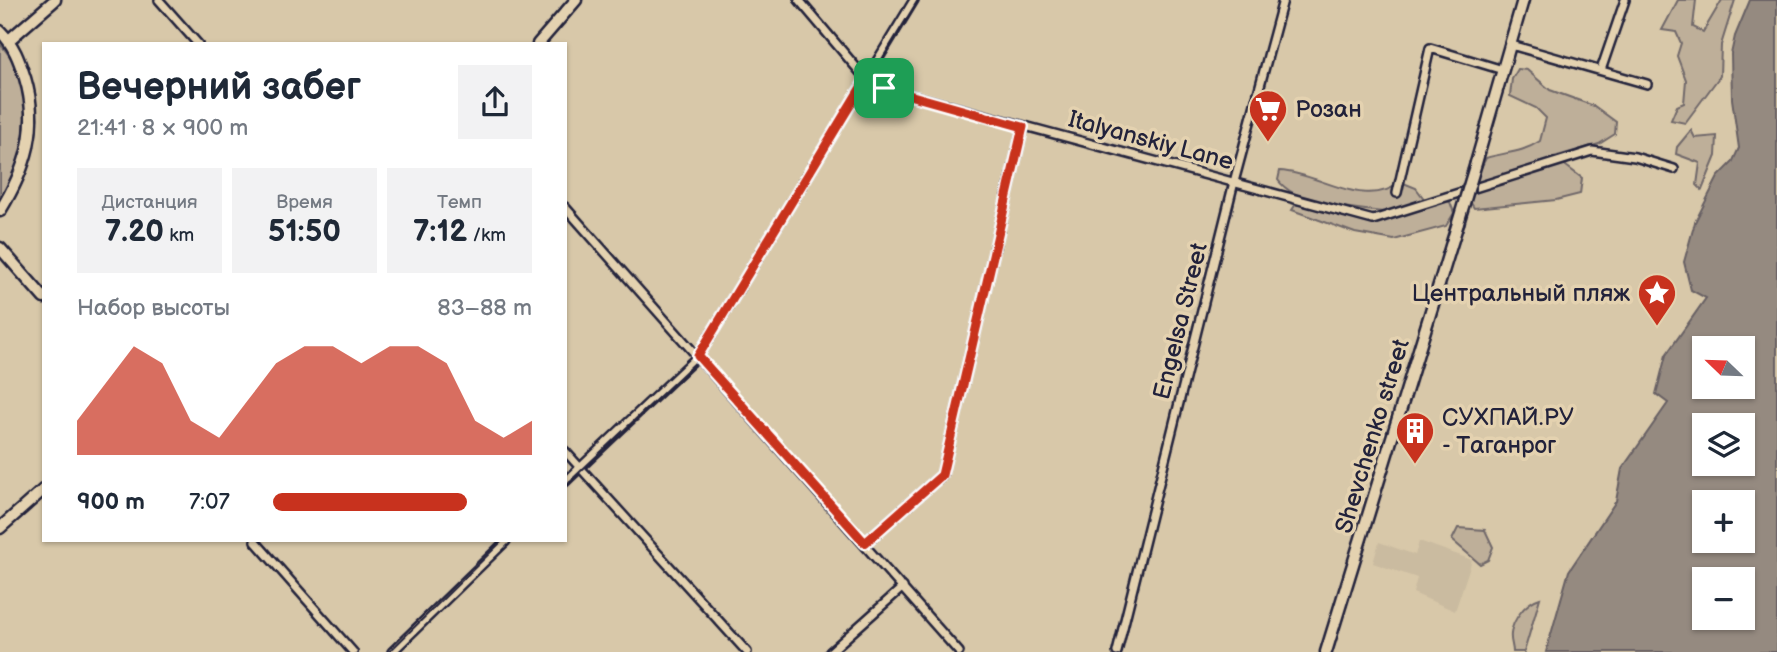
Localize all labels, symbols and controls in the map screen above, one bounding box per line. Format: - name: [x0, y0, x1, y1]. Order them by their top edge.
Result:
- pin: [854, 58, 914, 118]
- text: Вечерний забег: [77, 65, 361, 110]
- button: share: [458, 65, 532, 139]
- icon: arrive: [865, 69, 903, 107]
- supermarket icon: Розан: [1247, 88, 1289, 143]
- place label: Розан: [1295, 95, 1362, 124]
- street label: Italyanskiy Lane: [1065, 105, 1237, 176]
- text: 21:41 · 8 × 900 m: [77, 114, 248, 142]
- text: Дистанция: [101, 191, 198, 214]
- text: Время: [276, 191, 333, 214]
- text: Темп: [437, 191, 482, 214]
- text: 7.20: [105, 214, 164, 250]
- text: 51:50: [268, 214, 341, 250]
- text: 7:12: [413, 214, 467, 250]
- text: km: [164, 224, 194, 247]
- text: /km: [467, 224, 506, 247]
- street label: Engelsa Street: [1147, 239, 1214, 402]
- place icon: Центральный пляж: [1636, 272, 1678, 327]
- place label: Центральный пляж: [1412, 279, 1630, 308]
- text: Набор высоты: [77, 294, 230, 322]
- text: 83–88 m: [437, 294, 532, 322]
- street label: Shevchenko street: [1329, 335, 1416, 537]
- north arrow: [1692, 336, 1755, 399]
- map controls: [1692, 336, 1755, 630]
- place label: СУХПАЙ.РУ - Таганрог: [1442, 403, 1574, 460]
- building icon: СУХПАЙ.РУ - Таганрог: [1394, 410, 1436, 465]
- button: layers: [1692, 413, 1755, 476]
- text: 900 m: [77, 488, 145, 516]
- text: 7:07: [189, 488, 230, 516]
- button: +: [1692, 490, 1755, 553]
- button: −: [1692, 567, 1755, 630]

